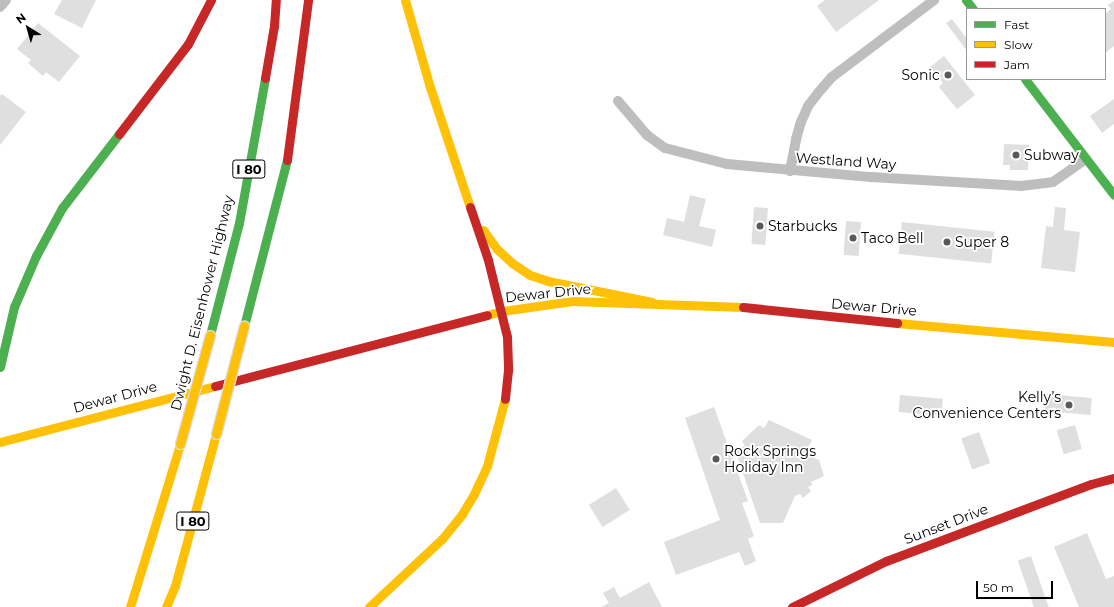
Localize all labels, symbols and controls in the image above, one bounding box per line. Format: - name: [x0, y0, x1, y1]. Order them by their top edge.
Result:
- north arrow: [8, 8, 48, 48]
- legend: [966, 8, 1106, 80]
- text: N: [13, 10, 29, 27]
- text: Fast: [1004, 17, 1029, 32]
- text: Slow: [1004, 37, 1033, 52]
- text: Jam: [1004, 57, 1030, 72]
- place label: Sonic: [902, 67, 940, 83]
- marker: Sonic: [943, 70, 953, 80]
- place label: Subway: [1024, 147, 1079, 163]
- street label: Westland Way: [795, 149, 897, 173]
- marker: Subway: [1011, 150, 1021, 160]
- road number: I 80: [232, 158, 266, 180]
- street label: Dwight D. Eisenhower Highway: [167, 194, 237, 412]
- place label: Starbucks: [768, 218, 837, 234]
- marker: Starbucks: [755, 221, 765, 231]
- place label: Taco Bell: [861, 230, 924, 246]
- marker: Taco Bell: [848, 233, 858, 243]
- place label: Super 8: [955, 234, 1009, 250]
- marker: Super 8: [942, 237, 952, 247]
- street label: Dewar Drive: [504, 280, 592, 306]
- street label: Dewar Drive: [830, 295, 918, 319]
- street label: Dewar Drive: [71, 378, 159, 416]
- place label: Kelly’s Convenience Centers: [913, 389, 1061, 422]
- marker: Kelly’s Convenience Centers: [1064, 400, 1074, 410]
- place label: Rock Springs Holiday Inn: [724, 443, 816, 476]
- marker: Rock Springs Holiday Inn: [711, 454, 721, 464]
- street label: Sunset Drive: [902, 500, 990, 548]
- road number: I 80: [176, 510, 210, 532]
- scale bar: [978, 573, 1055, 599]
- text: 50 m: [983, 580, 1014, 595]

